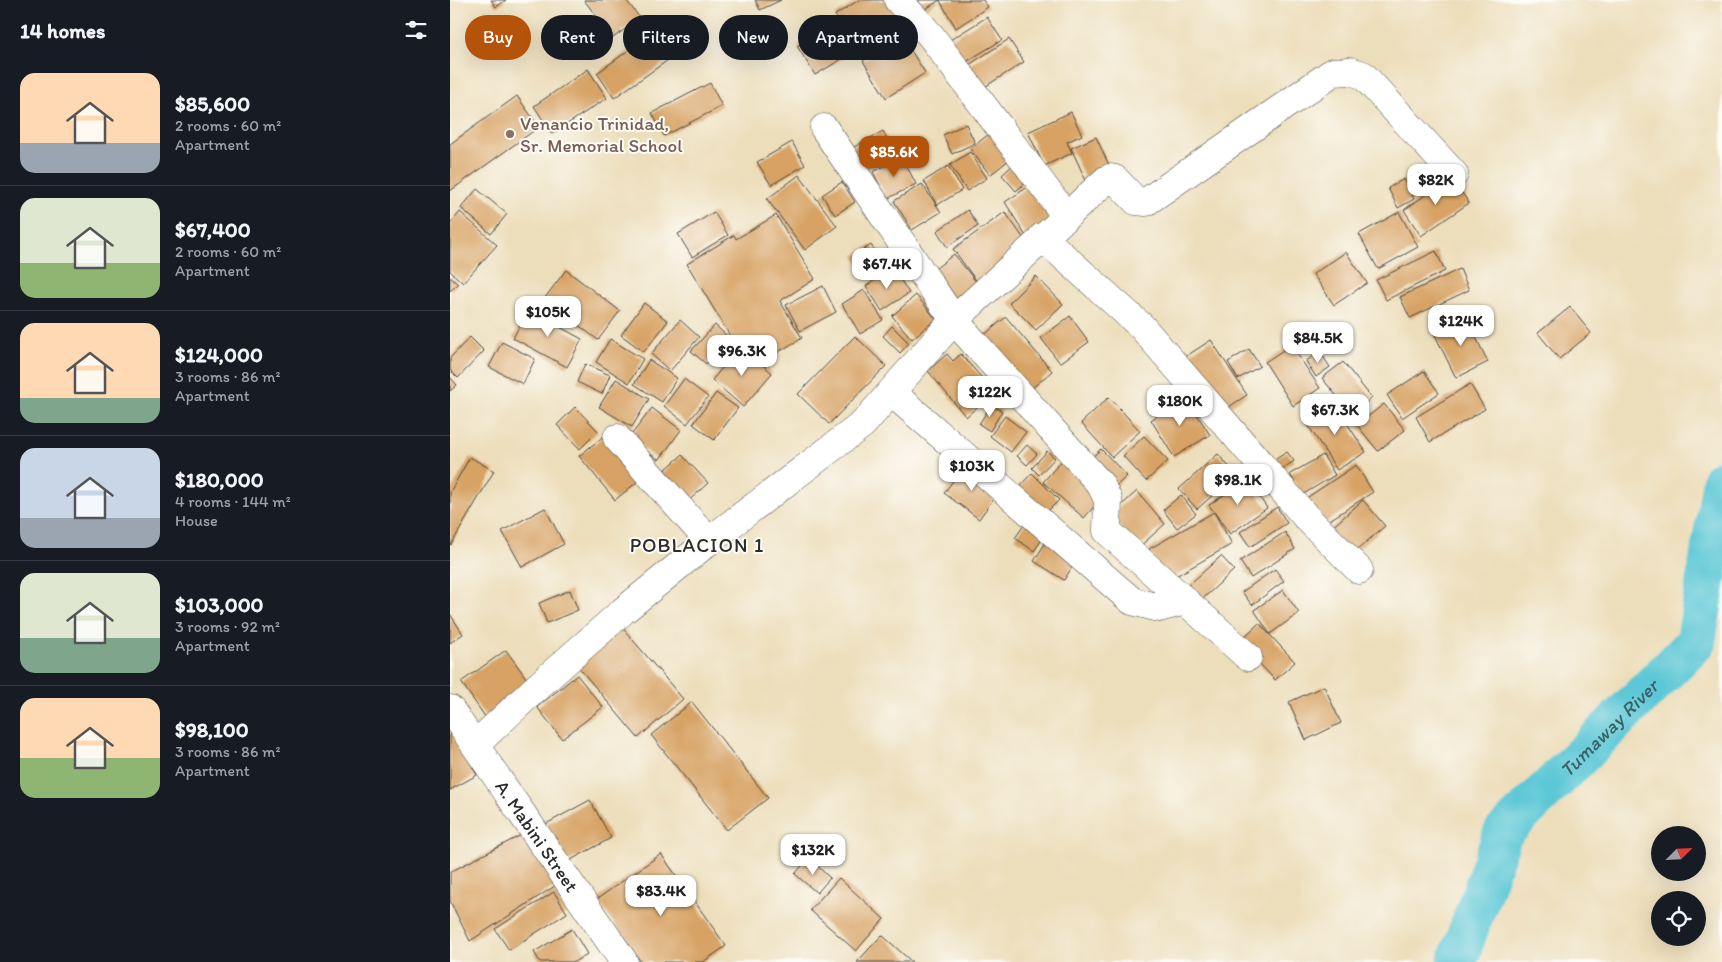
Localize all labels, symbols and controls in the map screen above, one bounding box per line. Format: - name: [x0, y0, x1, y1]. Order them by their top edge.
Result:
- chip: Buy: [465, 15, 531, 60]
- chip: Rent: [541, 15, 613, 60]
- chip: Filters: [623, 15, 709, 60]
- chip: New: [719, 15, 788, 60]
- chip: Apartment: [798, 15, 918, 60]
- icon: filters: [402, 16, 430, 44]
- text: 14 homes: [20, 18, 105, 43]
- text: $85,600: [175, 91, 250, 116]
- icon: home: [60, 93, 120, 153]
- place label: Venancio Trinidad, Sr. Memorial School: [520, 112, 683, 157]
- text: 2 rooms · 60 m²: [175, 116, 281, 135]
- marker: Venancio Trinidad, Sr. Memorial School: [504, 128, 516, 140]
- text: Apartment: [175, 135, 250, 154]
- pin: $85.6K: [853, 136, 935, 178]
- text: $85.6K: [870, 142, 918, 161]
- pin: $82K: [1406, 164, 1466, 206]
- text: $82K: [1418, 170, 1454, 189]
- text: $67,400: [175, 217, 251, 242]
- icon: home: [60, 218, 120, 278]
- text: 2 rooms · 60 m²: [175, 242, 281, 261]
- pin: $67.4K: [846, 248, 928, 290]
- text: $67.4K: [863, 254, 911, 273]
- text: Apartment: [175, 261, 250, 280]
- pin: $105K: [513, 296, 583, 338]
- text: $105K: [526, 302, 570, 321]
- pin: $124K: [1426, 304, 1496, 347]
- text: $124K: [1439, 311, 1483, 330]
- pin: $84.5K: [1277, 322, 1359, 364]
- text: $84.5K: [1293, 328, 1343, 347]
- pin: $96.3K: [701, 334, 783, 377]
- text: $96.3K: [718, 341, 766, 360]
- text: $124,000: [175, 342, 263, 367]
- icon: home: [60, 343, 120, 403]
- text: 3 rooms · 86 m²: [175, 367, 280, 386]
- pin: $122K: [955, 376, 1025, 418]
- text: $122K: [969, 382, 1011, 401]
- pin: $180K: [1145, 384, 1215, 427]
- text: Apartment: [175, 386, 250, 405]
- text: $180K: [1158, 391, 1202, 410]
- pin: $67.3K: [1294, 394, 1376, 436]
- text: $67.3K: [1311, 400, 1359, 419]
- pin: $103K: [937, 450, 1007, 492]
- text: $103K: [950, 456, 994, 475]
- pin: $98.1K: [1197, 464, 1279, 506]
- text: $180,000: [175, 467, 264, 492]
- icon: home: [60, 468, 120, 528]
- text: $98.1K: [1215, 470, 1261, 489]
- text: 4 rooms · 144 m²: [175, 492, 291, 511]
- text: House: [175, 511, 218, 530]
- district label: POBLACION 1: [630, 533, 764, 557]
- text: $103,000: [175, 592, 264, 617]
- icon: home: [60, 593, 120, 653]
- text: 3 rooms · 92 m²: [175, 617, 280, 636]
- text: Apartment: [175, 636, 250, 655]
- water label: Tumaway River: [1555, 673, 1665, 782]
- text: $98,100: [175, 717, 249, 742]
- icon: home: [60, 718, 120, 778]
- text: 3 rooms · 86 m²: [175, 742, 280, 761]
- text: Apartment: [175, 761, 250, 780]
- street label: A. Mabini Street: [491, 776, 584, 896]
- north arrow: [1651, 826, 1706, 881]
- map controls: [1651, 826, 1706, 946]
- pin: $132K: [778, 834, 848, 876]
- text: $132K: [792, 840, 834, 859]
- pin: $83.4K: [620, 874, 702, 917]
- text: $83.4K: [636, 881, 686, 900]
- button: locate: [1651, 891, 1706, 946]

